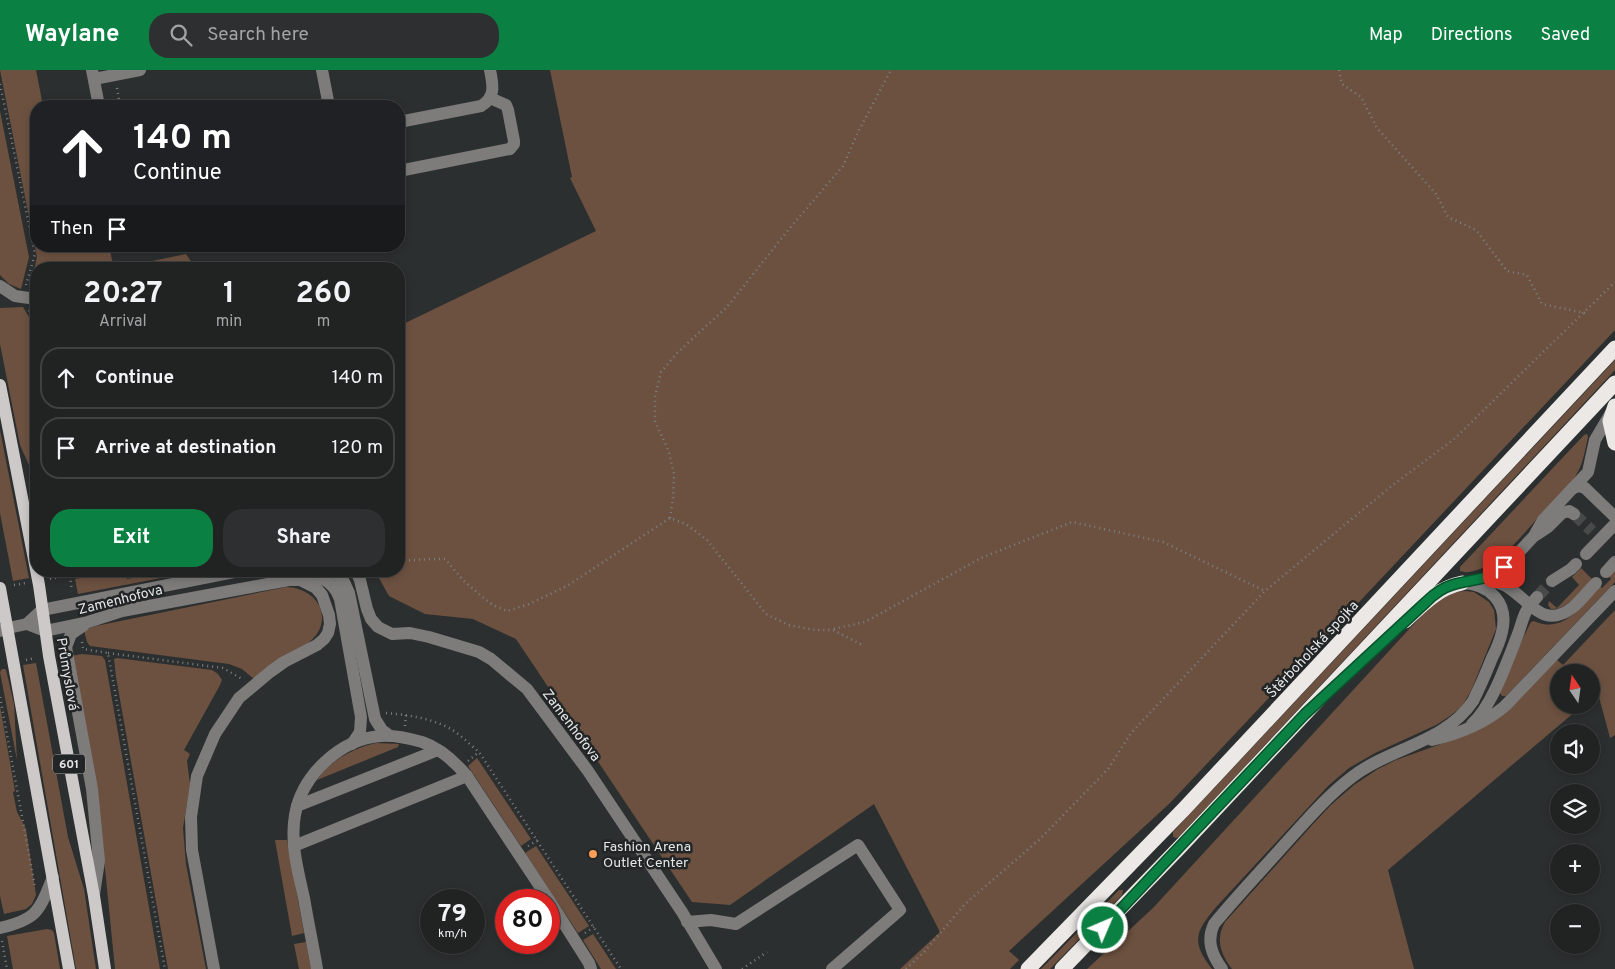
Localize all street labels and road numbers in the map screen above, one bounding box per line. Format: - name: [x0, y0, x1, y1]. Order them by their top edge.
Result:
- street label: Zamenhofova: [76, 582, 164, 619]
- street label: Štěrboholská spojka: [1263, 597, 1363, 702]
- street label: Průmyslová: [52, 636, 81, 712]
- street label: Zamenhofova: [538, 686, 604, 766]
- road number: 601: [53, 754, 85, 774]

